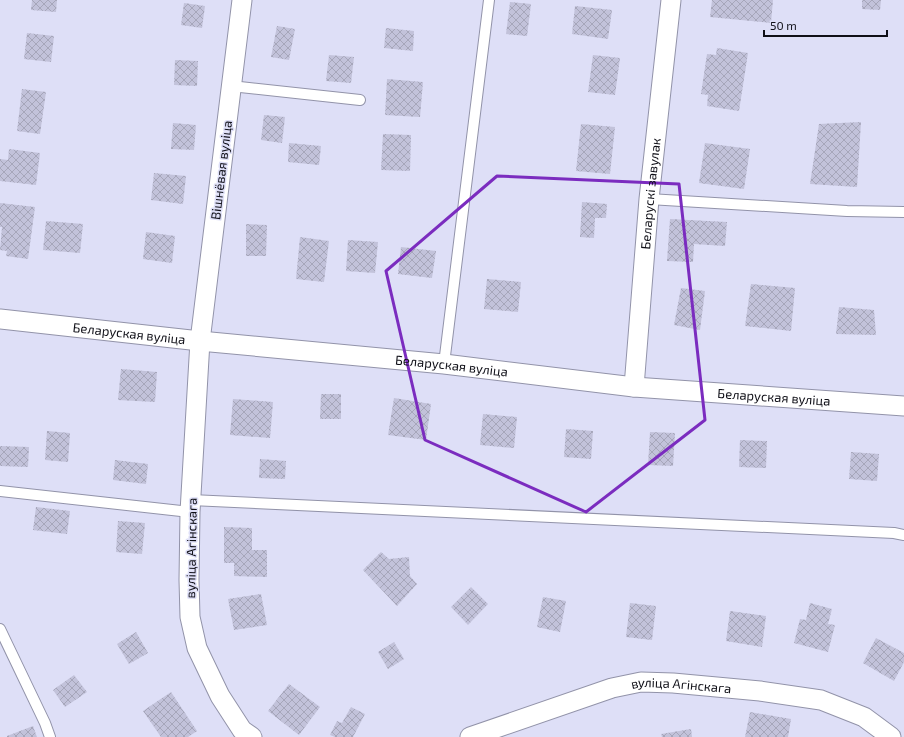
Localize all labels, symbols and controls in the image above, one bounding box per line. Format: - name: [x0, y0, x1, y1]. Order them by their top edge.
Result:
- scale bar: [764, 12, 887, 38]
- text: 50 m: [770, 18, 797, 32]
- street label: Вішнёвая вуліца: [207, 119, 235, 221]
- street label: Беларускі завулак: [637, 137, 664, 250]
- street label: Беларуская вуліца: [72, 319, 186, 347]
- street label: Беларуская вуліца: [395, 351, 509, 380]
- street label: Беларуская вуліца: [717, 385, 831, 409]
- street label: вуліца Агінскага: [182, 498, 200, 598]
- street label: вуліца Агінскага: [629, 674, 732, 696]

